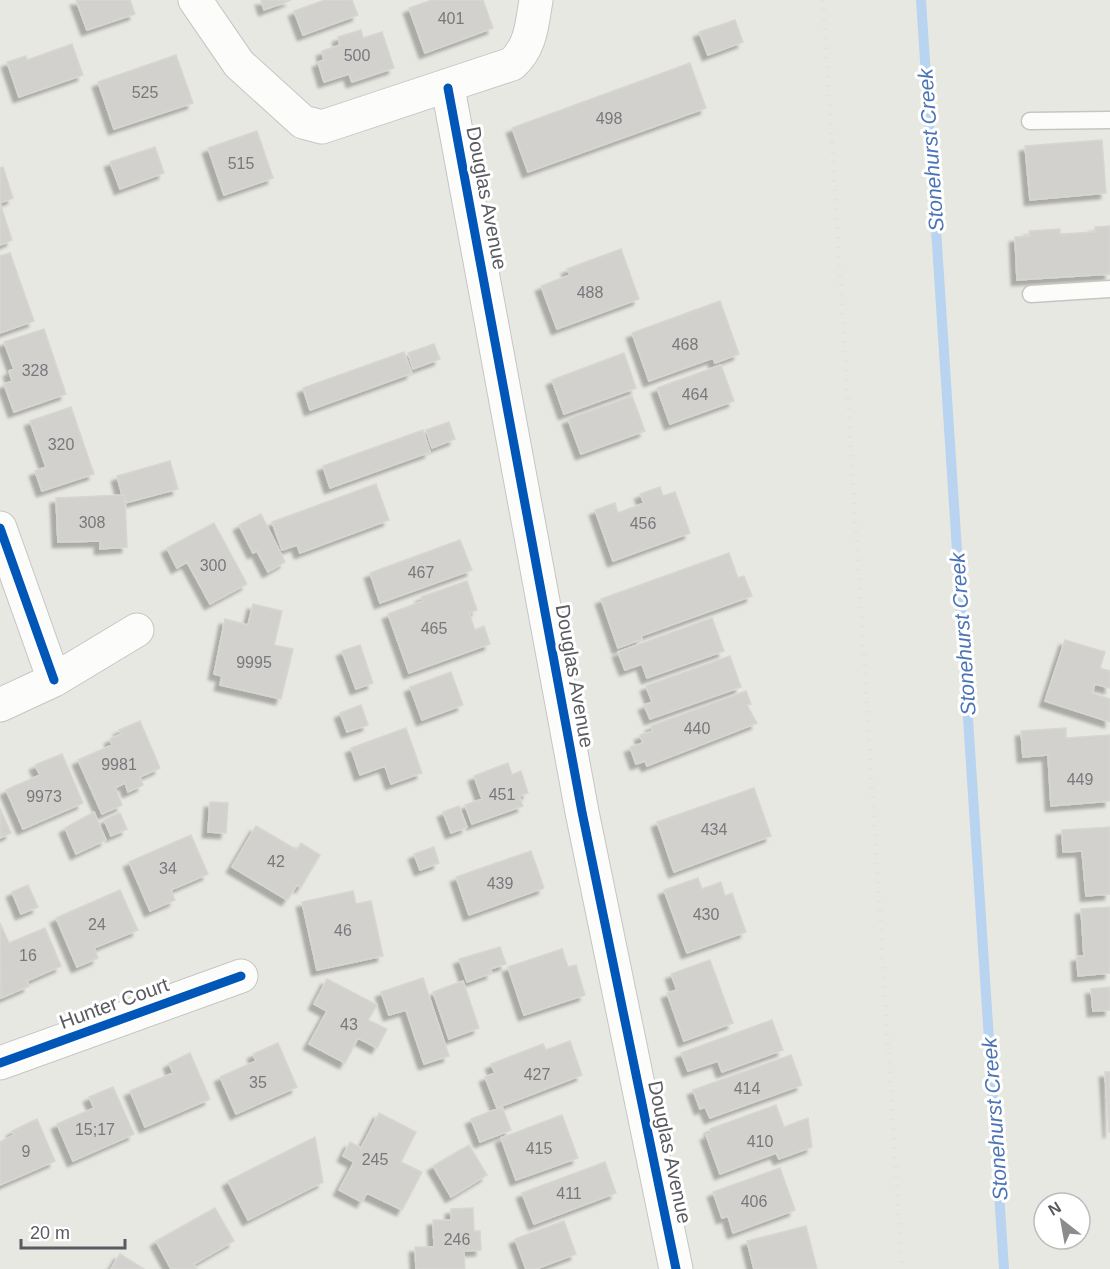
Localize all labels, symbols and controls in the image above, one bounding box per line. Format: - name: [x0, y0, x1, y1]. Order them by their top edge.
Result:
- house number: 401: [438, 10, 464, 27]
- house number: 500: [344, 47, 370, 64]
- water label: Stonehurst Creek: [913, 66, 948, 232]
- house number: 525: [132, 84, 158, 101]
- house number: 498: [596, 110, 622, 127]
- street label: Douglas Avenue: [462, 125, 512, 271]
- house number: 515: [228, 155, 254, 172]
- house number: 488: [577, 284, 603, 301]
- house number: 468: [672, 336, 698, 353]
- house number: 328: [22, 362, 48, 379]
- house number: 464: [682, 386, 708, 403]
- house number: 320: [48, 436, 74, 453]
- house number: 308: [79, 514, 105, 531]
- house number: 456: [630, 515, 656, 532]
- water label: Stonehurst Creek: [945, 550, 980, 716]
- house number: 300: [200, 557, 226, 574]
- house number: 467: [408, 564, 434, 581]
- street label: Douglas Avenue: [552, 603, 598, 749]
- house number: 465: [421, 620, 447, 637]
- house number: 9995: [236, 654, 272, 671]
- house number: 440: [684, 720, 710, 737]
- house number: 9981: [101, 756, 137, 773]
- house number: 449: [1067, 771, 1093, 788]
- house number: 451: [489, 786, 515, 803]
- house number: 9973: [26, 788, 62, 805]
- house number: 434: [701, 821, 727, 838]
- house number: 42: [267, 853, 285, 870]
- house number: 34: [159, 860, 177, 877]
- house number: 439: [487, 875, 513, 892]
- house number: 430: [693, 906, 719, 923]
- house number: 24: [88, 916, 106, 933]
- house number: 46: [334, 922, 352, 939]
- house number: 16: [19, 947, 37, 964]
- street label: Hunter Court: [56, 973, 172, 1033]
- house number: 43: [340, 1016, 358, 1033]
- water label: Stonehurst Creek: [977, 1035, 1012, 1201]
- house number: 427: [524, 1066, 550, 1083]
- house number: 35: [249, 1074, 267, 1091]
- street label: Douglas Avenue: [644, 1079, 696, 1225]
- house number: 414: [734, 1080, 760, 1097]
- house number: 15;17: [75, 1121, 115, 1138]
- house number: 410: [747, 1133, 773, 1150]
- house number: 415: [526, 1140, 552, 1157]
- house number: 9: [22, 1143, 31, 1160]
- house number: 245: [362, 1151, 388, 1168]
- house number: 411: [556, 1185, 582, 1202]
- north arrow: [1032, 1191, 1092, 1251]
- house number: 406: [741, 1193, 767, 1210]
- text: N: [1045, 1198, 1064, 1219]
- scale bar: [21, 1212, 124, 1250]
- text: 20 m: [30, 1223, 70, 1243]
- house number: 246: [444, 1231, 470, 1248]

